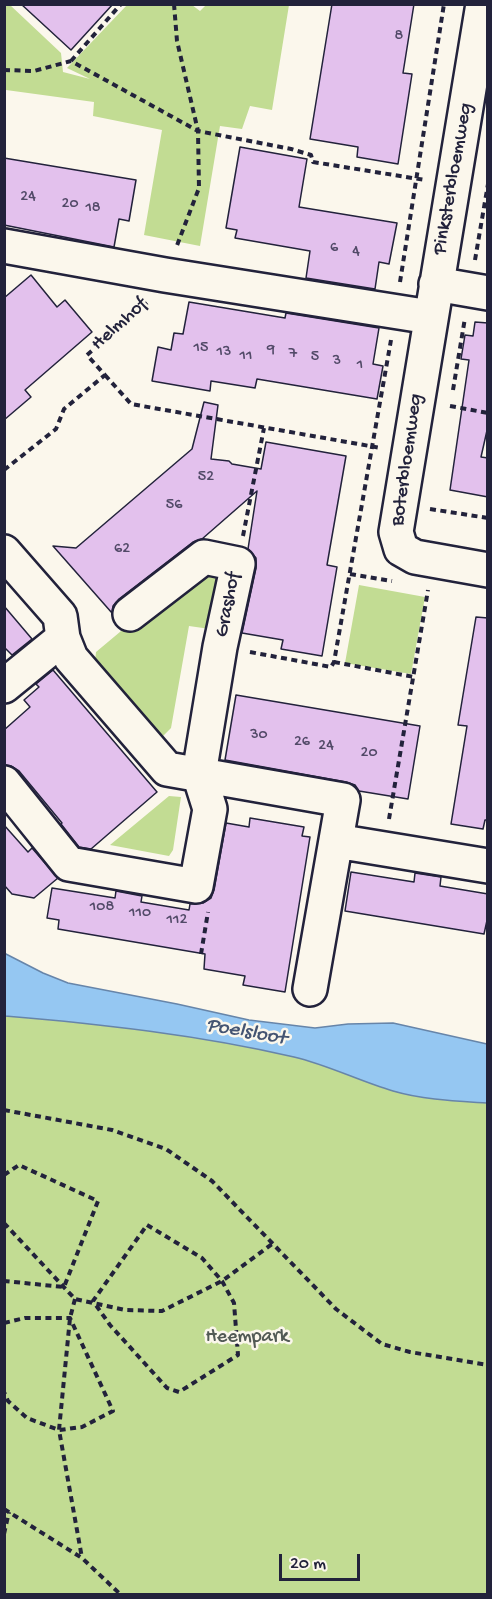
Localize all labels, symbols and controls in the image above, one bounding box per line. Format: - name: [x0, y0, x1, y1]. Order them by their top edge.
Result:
- house number: 8: [395, 27, 403, 47]
- street label: Pinksterbloemweg: [429, 101, 479, 257]
- house number: 24: [20, 188, 36, 208]
- house number: 20: [62, 195, 78, 215]
- house number: 18: [85, 199, 101, 219]
- house number: 6: [330, 239, 338, 259]
- house number: 4: [352, 243, 360, 263]
- street label: Helmhof: [87, 293, 153, 357]
- house number: 15: [194, 339, 208, 359]
- house number: 9: [267, 341, 275, 361]
- house number: 13: [217, 343, 231, 363]
- house number: 7: [289, 345, 297, 365]
- house number: 11: [240, 347, 252, 367]
- house number: 5: [311, 348, 319, 368]
- house number: 3: [333, 352, 341, 372]
- house number: 1: [357, 356, 363, 376]
- street label: Boterbloemweg: [387, 392, 429, 528]
- house number: 52: [198, 468, 214, 488]
- house number: 56: [166, 496, 182, 516]
- house number: 62: [114, 540, 130, 560]
- street label: Grashof: [211, 571, 247, 639]
- house number: 30: [250, 726, 268, 746]
- house number: 26: [294, 733, 310, 753]
- house number: 24: [318, 737, 334, 757]
- house number: 20: [361, 744, 377, 764]
- house number: 108: [90, 898, 114, 918]
- house number: 110: [129, 904, 151, 924]
- house number: 112: [167, 911, 187, 931]
- water label: Poelsloot: [204, 1014, 288, 1052]
- park label: Heempark: [205, 1326, 289, 1350]
- scale bar: [282, 1542, 363, 1580]
- text: 20 m: [290, 1554, 326, 1575]

